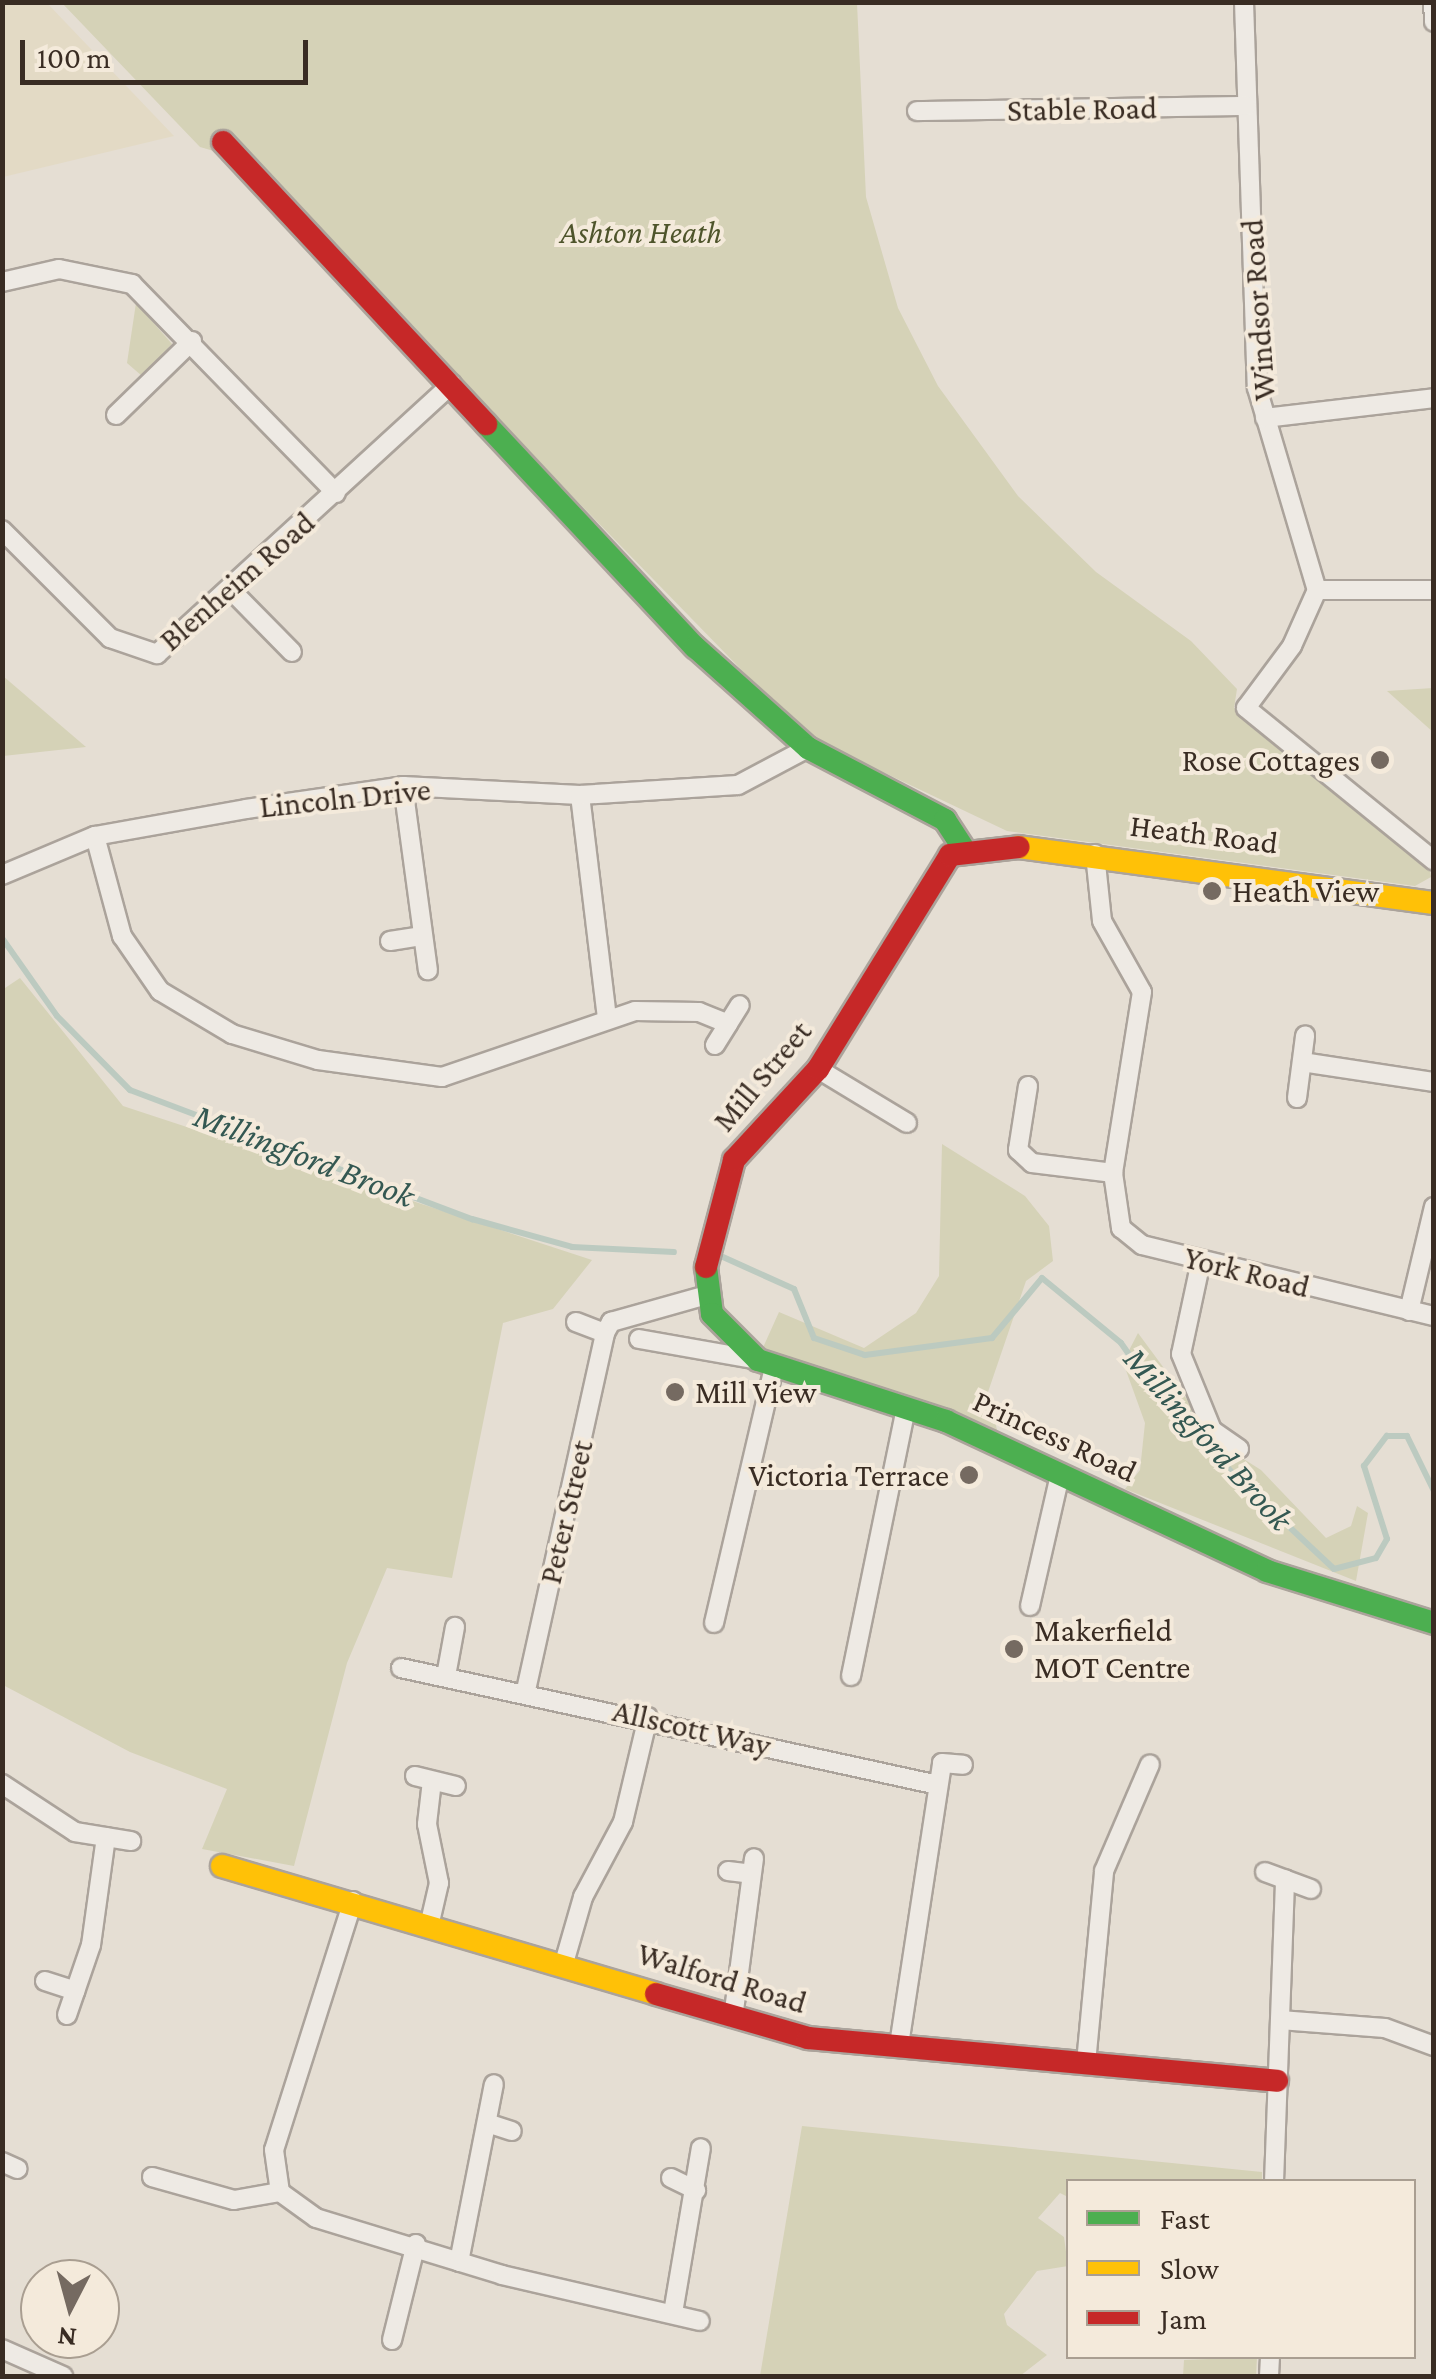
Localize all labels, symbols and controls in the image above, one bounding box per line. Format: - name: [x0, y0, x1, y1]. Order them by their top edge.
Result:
- scale bar: [25, 20, 312, 82]
- text: 100 m: [37, 41, 111, 74]
- street label: Stable Road: [1007, 88, 1157, 130]
- park label: Ashton Heath: [560, 213, 722, 251]
- street label: Windsor Road: [1233, 218, 1283, 402]
- street label: Blenheim Road: [151, 503, 323, 659]
- place label: Rose Cottages: [1182, 741, 1360, 779]
- marker: Rose Cottages: [1369, 749, 1391, 771]
- street label: Lincoln Drive: [258, 770, 432, 826]
- street label: Heath Road: [1128, 806, 1280, 862]
- place label: Heath View: [1232, 872, 1379, 910]
- marker: Heath View: [1201, 880, 1223, 902]
- street label: Mill Street: [705, 1013, 819, 1139]
- water label: Millingford Brook: [188, 1095, 420, 1217]
- street label: York Road: [1180, 1238, 1314, 1306]
- water label: Millingford Brook: [1115, 1338, 1301, 1540]
- place label: Mill View: [695, 1373, 816, 1411]
- marker: Mill View: [664, 1381, 686, 1403]
- street label: Princess Road: [967, 1381, 1143, 1491]
- street label: Peter Street: [531, 1436, 601, 1588]
- place label: Victoria Terrace: [748, 1456, 949, 1494]
- marker: Victoria Terrace: [958, 1464, 980, 1486]
- place label: Makerfield MOT Centre: [1034, 1612, 1190, 1687]
- marker: Makerfield MOT Centre: [1003, 1638, 1025, 1660]
- street label: Allscott Way: [609, 1691, 775, 1765]
- street label: Walford Road: [633, 1934, 811, 2022]
- legend: [1066, 2179, 1416, 2359]
- text: Fast: [1160, 2202, 1210, 2235]
- text: Slow: [1160, 2252, 1219, 2285]
- north arrow: [20, 2259, 120, 2359]
- text: Jam: [1160, 2302, 1207, 2335]
- text: N: [56, 2321, 78, 2354]

